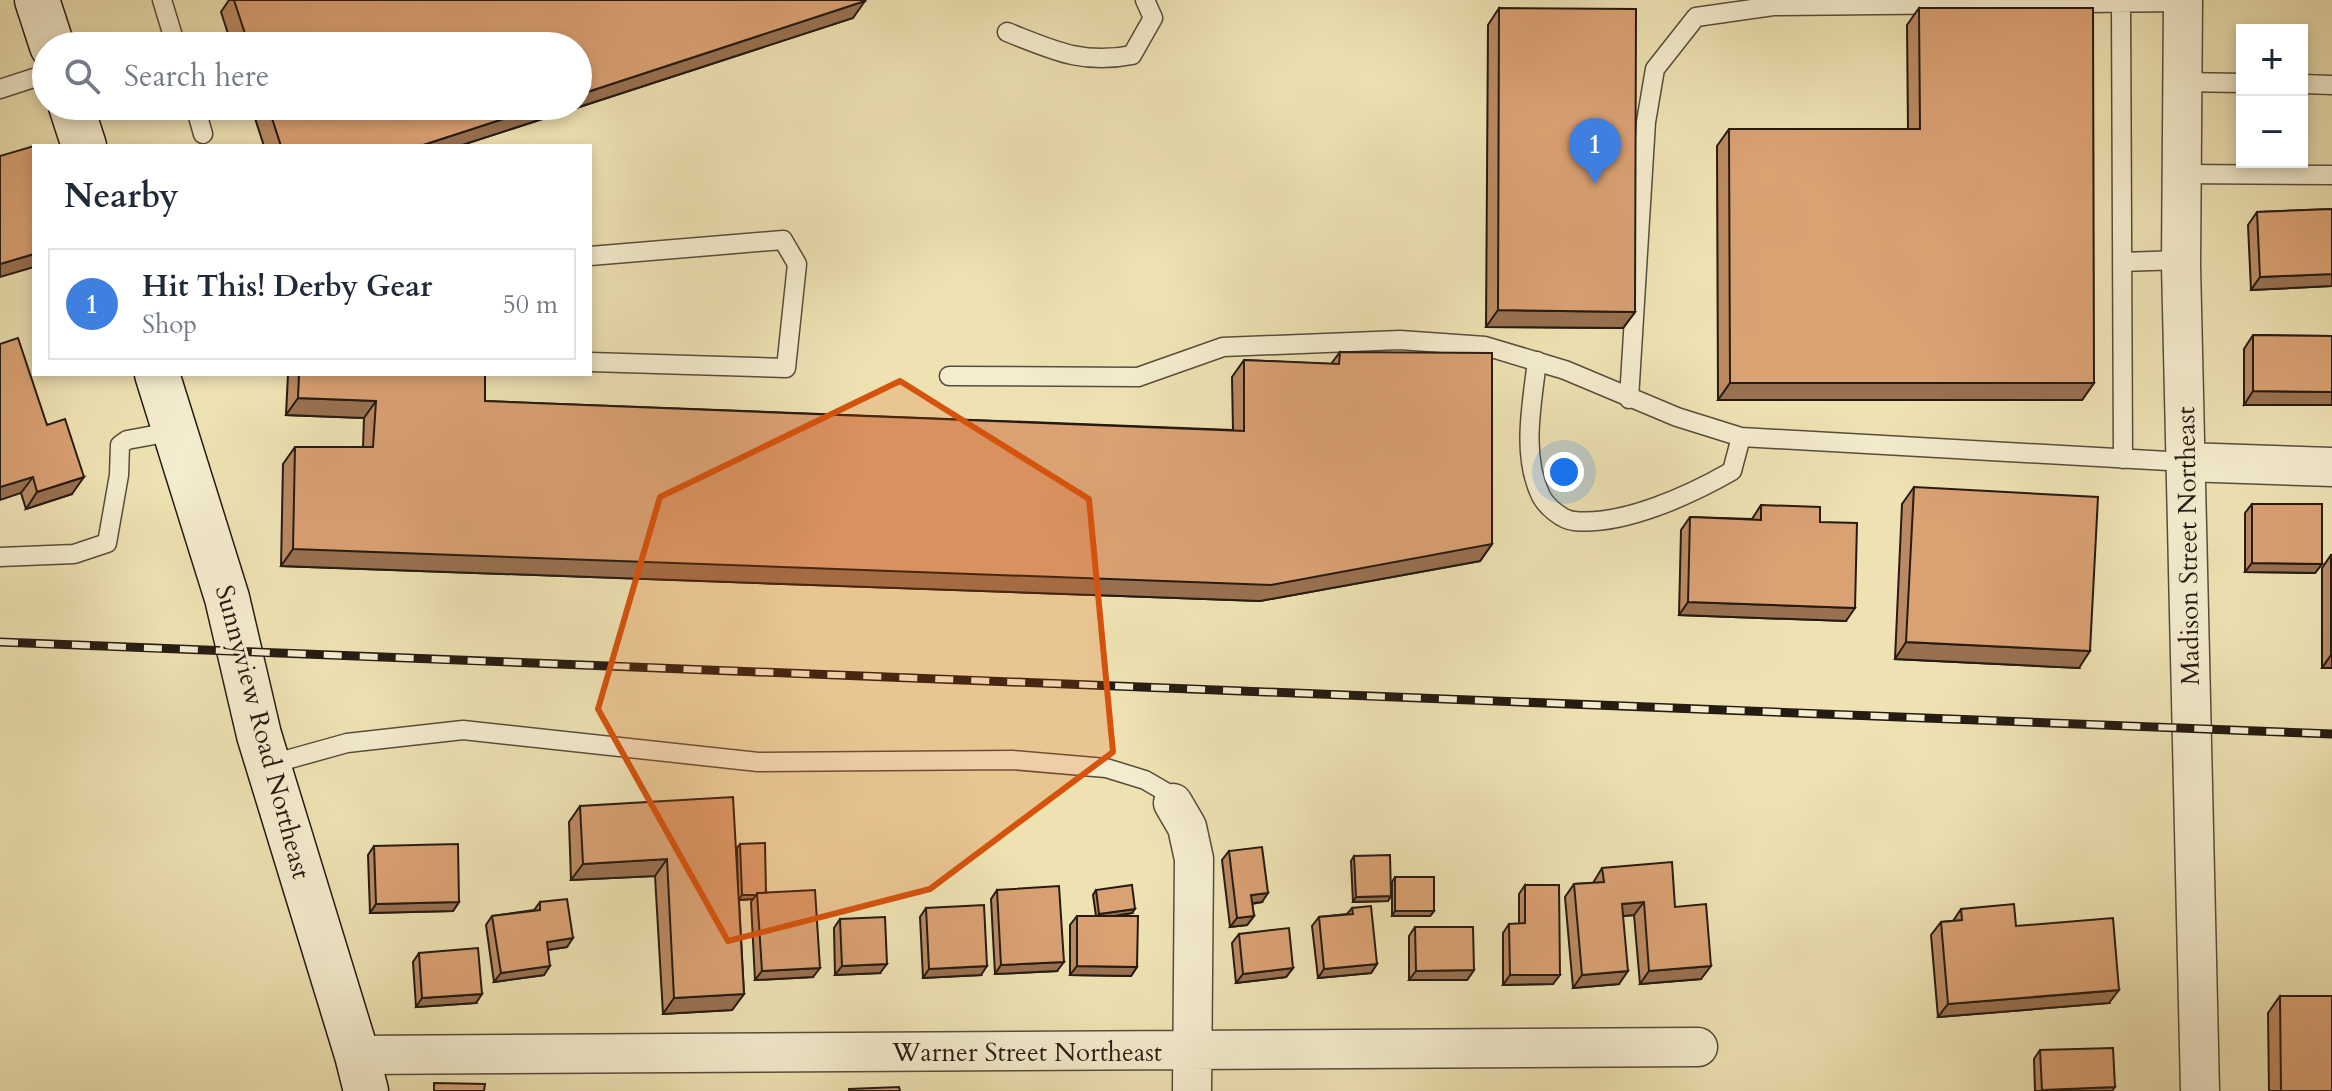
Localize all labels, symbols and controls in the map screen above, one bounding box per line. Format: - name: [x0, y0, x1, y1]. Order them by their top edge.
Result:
- map controls: [2236, 24, 2308, 168]
- button: +: [2236, 24, 2308, 96]
- search box: [32, 32, 592, 120]
- icon: search: [60, 54, 104, 98]
- text: Search here: [124, 56, 269, 97]
- button: −: [2236, 96, 2308, 168]
- pin: 1: [1569, 118, 1621, 184]
- text: Nearby: [64, 173, 179, 219]
- text: Hit This! Derby Gear: [142, 266, 432, 307]
- text: 1: [85, 287, 99, 322]
- text: 50 m: [502, 287, 558, 322]
- text: Shop: [142, 307, 197, 342]
- street label: Madison Street Northeast: [2168, 406, 2208, 686]
- your location: [1544, 452, 1584, 492]
- street label: Sunnyview Road Northeast: [207, 581, 319, 883]
- street label: Warner Street Northeast: [891, 1035, 1162, 1070]

